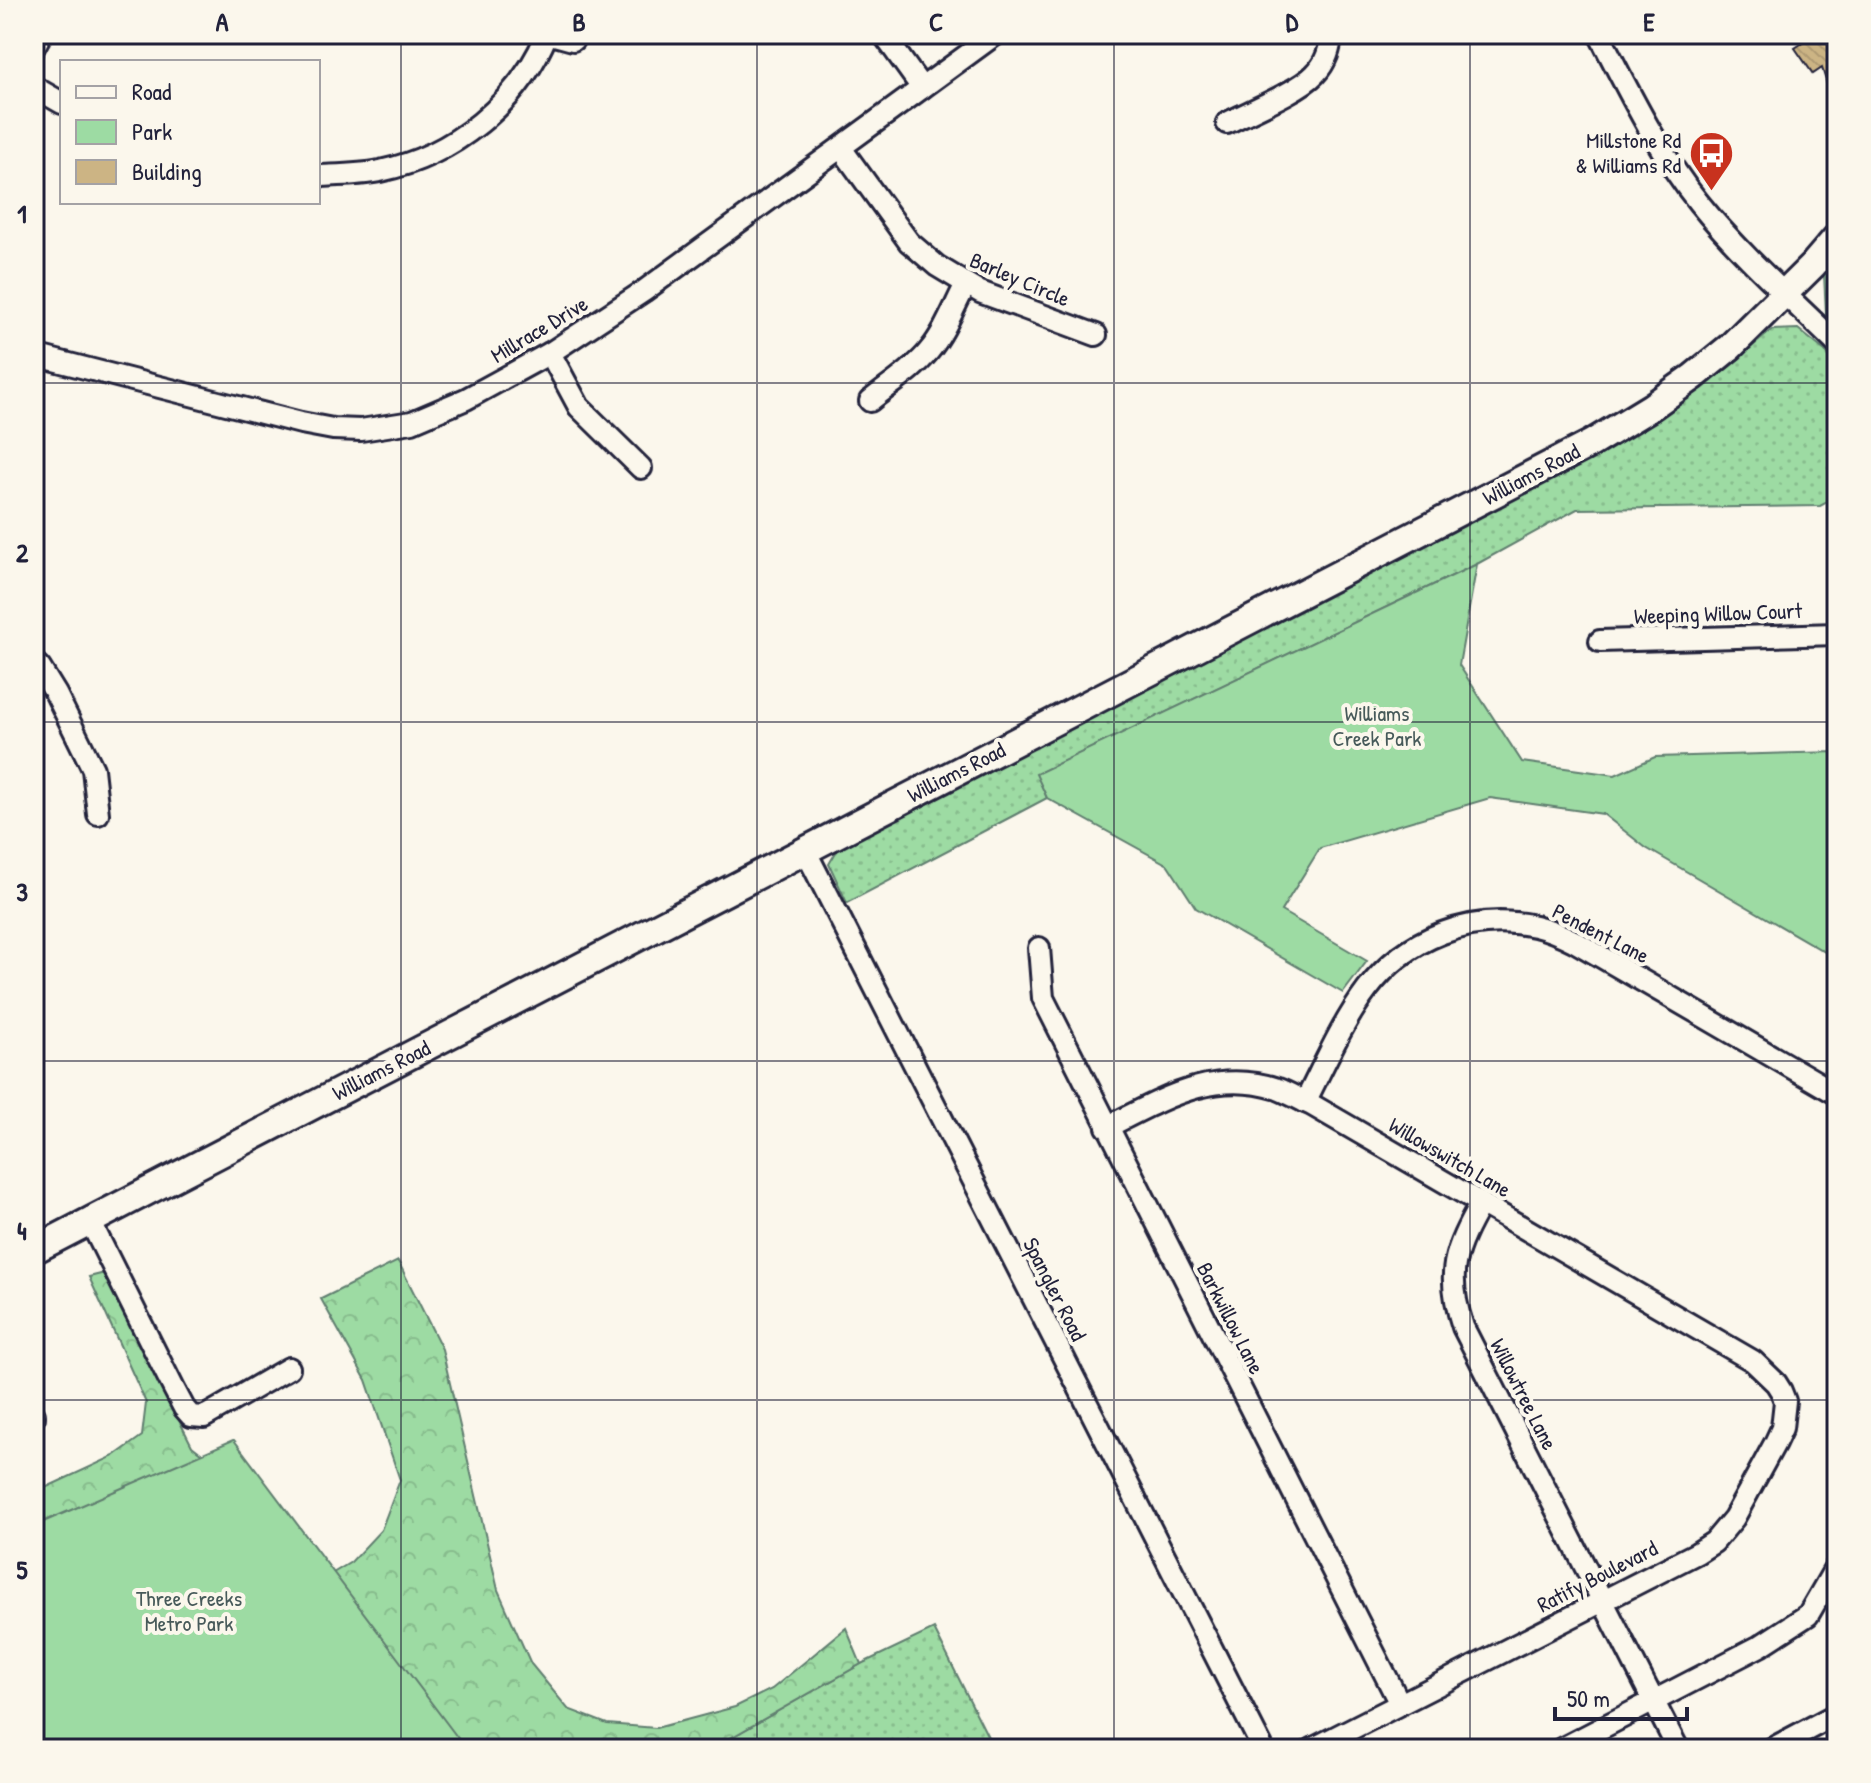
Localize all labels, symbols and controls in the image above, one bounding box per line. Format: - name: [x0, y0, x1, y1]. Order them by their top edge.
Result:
- text: A: [216, 4, 229, 39]
- text: B: [572, 4, 586, 39]
- text: C: [929, 4, 943, 39]
- text: D: [1286, 4, 1299, 39]
- text: E: [1643, 4, 1655, 39]
- legend: [60, 60, 320, 204]
- text: Road: [132, 75, 171, 107]
- text: Park: [132, 115, 172, 147]
- place label: Millstone Rd & Williams Rd: [1576, 125, 1681, 180]
- bus stop icon: Millstone Rd & Williams Rd: [1688, 129, 1736, 192]
- text: Building: [132, 155, 202, 187]
- text: 1: [17, 196, 27, 231]
- street label: Barley Circle: [965, 245, 1075, 314]
- street label: Millrace Drive: [485, 288, 593, 370]
- street label: Williams Road: [1477, 436, 1585, 512]
- text: 2: [16, 535, 29, 570]
- street label: Weeping Willow Court: [1634, 595, 1803, 631]
- park label: Williams Creek Park: [1332, 698, 1422, 753]
- street label: Williams Road: [902, 734, 1010, 809]
- text: 3: [16, 874, 28, 909]
- street label: Pendent Lane: [1548, 896, 1655, 970]
- street label: Williams Road: [327, 1032, 435, 1107]
- street label: Willowswitch Lane: [1383, 1110, 1517, 1204]
- text: 4: [17, 1213, 27, 1248]
- street label: Spangler Road: [1016, 1232, 1094, 1346]
- street label: Barkwillow Lane: [1190, 1257, 1272, 1379]
- street label: Willowtree Lane: [1483, 1333, 1565, 1455]
- street label: Ratify Boulevard: [1532, 1533, 1663, 1619]
- text: 5: [17, 1552, 28, 1587]
- park label: Three Creeks Metro Park: [136, 1583, 242, 1638]
- scale bar: [1555, 1671, 1687, 1721]
- text: 50 m: [1567, 1682, 1610, 1714]

